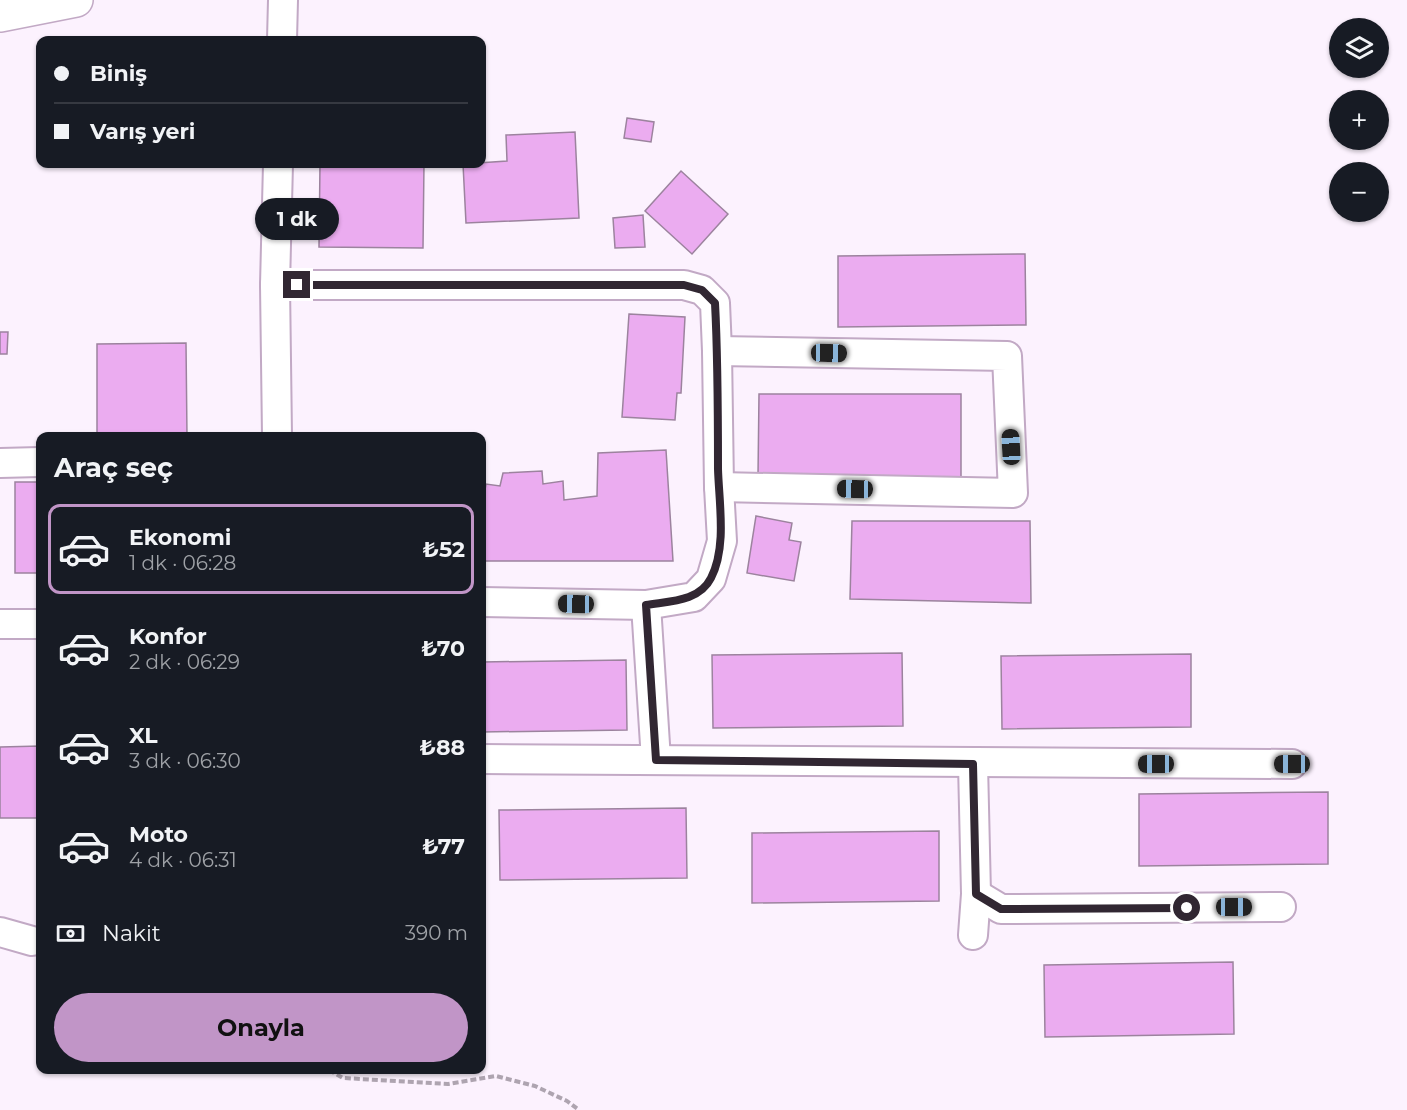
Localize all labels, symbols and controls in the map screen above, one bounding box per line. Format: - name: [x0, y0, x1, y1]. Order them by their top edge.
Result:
- map controls: [1329, 18, 1389, 222]
- button: layers: [1329, 18, 1389, 78]
- text: Biniş: [90, 60, 147, 87]
- button: +: [1329, 90, 1389, 150]
- text: Varış yeri: [90, 118, 195, 145]
- button: −: [1329, 162, 1389, 222]
- callout: 1 dk: [255, 198, 339, 240]
- text: 1 dk: [277, 207, 317, 231]
- route end: [283, 271, 310, 298]
- car: [811, 344, 847, 362]
- car: [1001, 429, 1021, 465]
- text: Araç seç: [54, 451, 173, 484]
- car: [837, 480, 873, 498]
- icon: car: [57, 522, 111, 576]
- text: Ekonomi: [129, 524, 231, 551]
- text: ₺52: [422, 536, 465, 563]
- text: 1 dk · 06:28: [129, 551, 236, 575]
- car: [558, 595, 594, 613]
- icon: car: [57, 621, 111, 675]
- text: Konfor: [129, 623, 207, 650]
- text: ₺70: [421, 635, 465, 662]
- text: 2 dk · 06:29: [129, 650, 240, 674]
- icon: car: [57, 720, 111, 774]
- text: XL: [129, 722, 158, 749]
- text: ₺88: [419, 734, 465, 761]
- text: 3 dk · 06:30: [129, 749, 241, 773]
- car: [1138, 755, 1174, 773]
- car: [1274, 755, 1310, 773]
- icon: car: [57, 819, 111, 873]
- text: Moto: [129, 821, 188, 848]
- text: ₺77: [422, 833, 465, 860]
- text: 4 dk · 06:31: [129, 848, 237, 872]
- route start: [1173, 894, 1200, 921]
- car: [1216, 898, 1252, 916]
- icon: cash: [54, 917, 87, 950]
- text: Nakit: [102, 920, 161, 947]
- text: 390 m: [405, 921, 468, 945]
- button: Onayla: [54, 993, 468, 1062]

